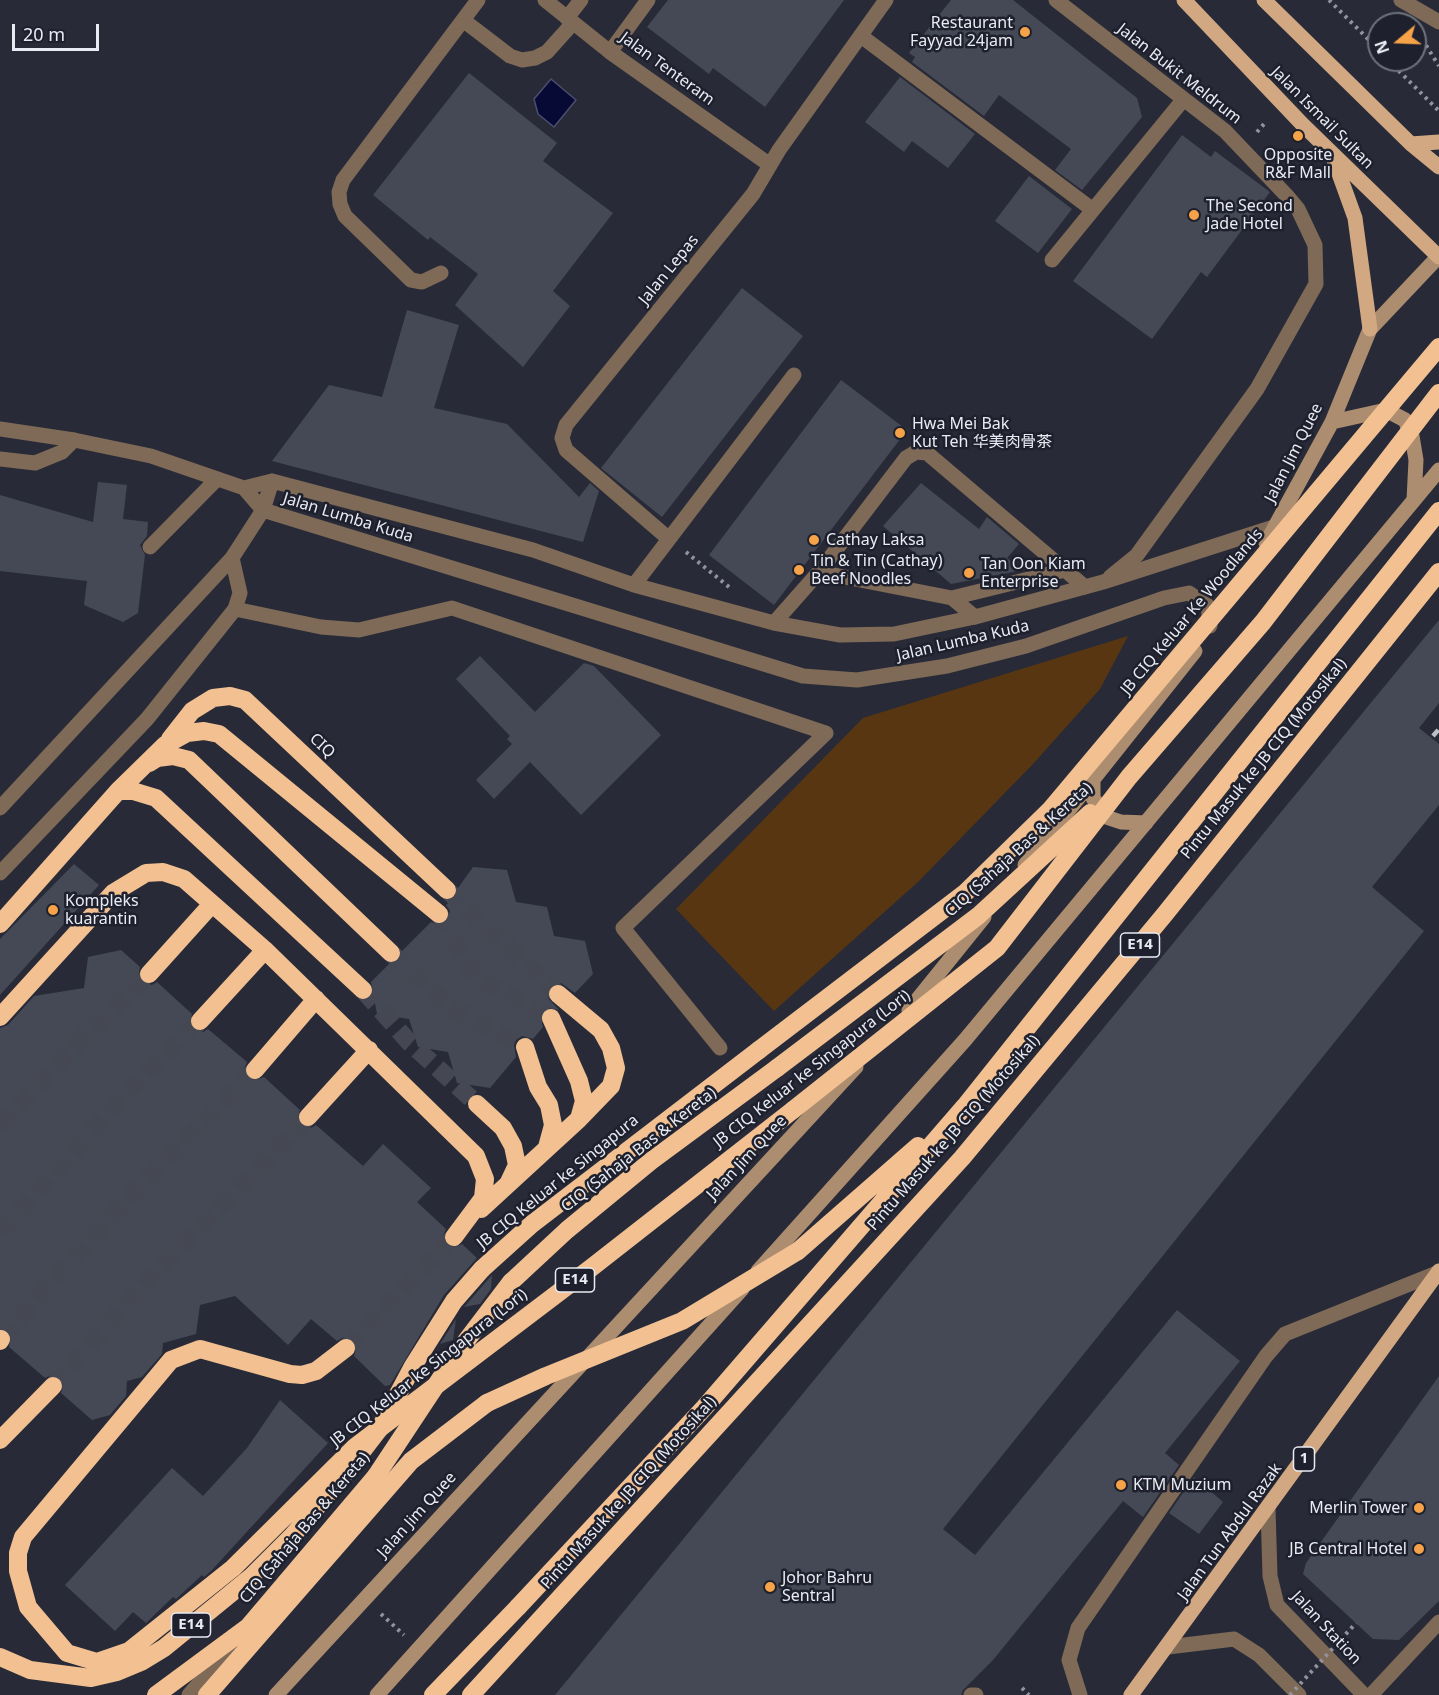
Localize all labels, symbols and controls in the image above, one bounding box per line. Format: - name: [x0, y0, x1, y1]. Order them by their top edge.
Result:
- scale bar: [15, 12, 102, 50]
- north arrow: [1367, 12, 1427, 72]
- place label: Restaurant Fayyad 24jam: [910, 13, 1013, 51]
- street label: Jalan Bukit Meldrum: [1113, 20, 1245, 128]
- text: 20 m: [23, 22, 65, 46]
- marker: Restaurant Fayyad 24jam: [1018, 25, 1032, 39]
- street label: Jalan Tenteram: [616, 28, 718, 110]
- text: N: [1369, 37, 1394, 57]
- street label: Jalan Ismail Sultan: [1267, 63, 1377, 173]
- marker: Opposite R&F Mall: [1291, 129, 1305, 143]
- place label: Opposite R&F Mall: [1264, 145, 1332, 183]
- place label: The Second Jade Hotel: [1206, 196, 1293, 234]
- marker: The Second Jade Hotel: [1187, 208, 1201, 222]
- street label: Jalan Lepas: [635, 231, 703, 309]
- street label: Jalan Jim Quee: [1261, 400, 1327, 506]
- place label: Hwa Mei Bak Kut Teh 华美肉骨茶: [912, 414, 1053, 452]
- marker: Hwa Mei Bak Kut Teh 华美肉骨茶: [893, 426, 907, 440]
- street label: Jalan Lumba Kuda: [280, 489, 416, 547]
- street label: JB CIQ Keluar Ke Woodlands: [1117, 525, 1267, 699]
- place label: Cathay Laksa: [826, 530, 925, 550]
- marker: Cathay Laksa: [807, 533, 821, 547]
- place label: Tin & Tin (Cathay) Beef Noodles: [811, 551, 943, 589]
- place label: Tan Oon Kiam Enterprise: [981, 554, 1086, 592]
- marker: Tin & Tin (Cathay) Beef Noodles: [792, 563, 806, 577]
- marker: Tan Oon Kiam Enterprise: [962, 566, 976, 580]
- street label: Jalan Lumba Kuda: [895, 616, 1031, 666]
- street label: Pintu Masuk ke JB CIQ (Motosikal): [1177, 655, 1351, 863]
- street label: CIQ: [305, 729, 339, 763]
- street label: CIQ (Sahaja Bas & Kereta): [941, 779, 1097, 921]
- place label: Kompleks kuarantin: [65, 891, 139, 929]
- marker: Kompleks kuarantin: [46, 903, 60, 917]
- road number: E14: [1120, 933, 1160, 957]
- street label: JB CIQ Keluar ke Singapura (Lori): [710, 986, 914, 1152]
- street label: Pintu Masuk ke JB CIQ (Motosikal): [864, 1031, 1044, 1235]
- street label: CIQ (Sahaja Bas & Kereta): [558, 1083, 720, 1217]
- street label: JB CIQ Keluar ke Singapura: [473, 1111, 643, 1253]
- street label: Jalan Jim Quee: [703, 1112, 791, 1204]
- road number: E14: [556, 1268, 594, 1292]
- street label: JB CIQ Keluar ke Singapura (Lori): [327, 1285, 531, 1451]
- street label: Pintu Masuk ke JB CIQ (Motosikal): [537, 1393, 721, 1593]
- road number: 1: [1294, 1447, 1314, 1471]
- street label: CIQ (Sahaja Bas & Kereta): [236, 1448, 374, 1608]
- street label: Jalan Tun Abdul Razak: [1174, 1460, 1286, 1604]
- street label: Jalan Jim Quee: [374, 1468, 460, 1562]
- place label: KTM Muzium: [1133, 1475, 1231, 1495]
- marker: KTM Muzium: [1114, 1478, 1128, 1492]
- place label: Merlin Tower: [1309, 1498, 1407, 1518]
- marker: Merlin Tower: [1412, 1501, 1426, 1515]
- place label: JB Central Hotel: [1289, 1539, 1407, 1559]
- marker: JB Central Hotel: [1412, 1542, 1426, 1556]
- place label: Johor Bahru Sentral: [782, 1568, 872, 1606]
- marker: Johor Bahru Sentral: [763, 1580, 777, 1594]
- street label: Jalan Station: [1287, 1587, 1365, 1669]
- road number: E14: [172, 1613, 210, 1637]

